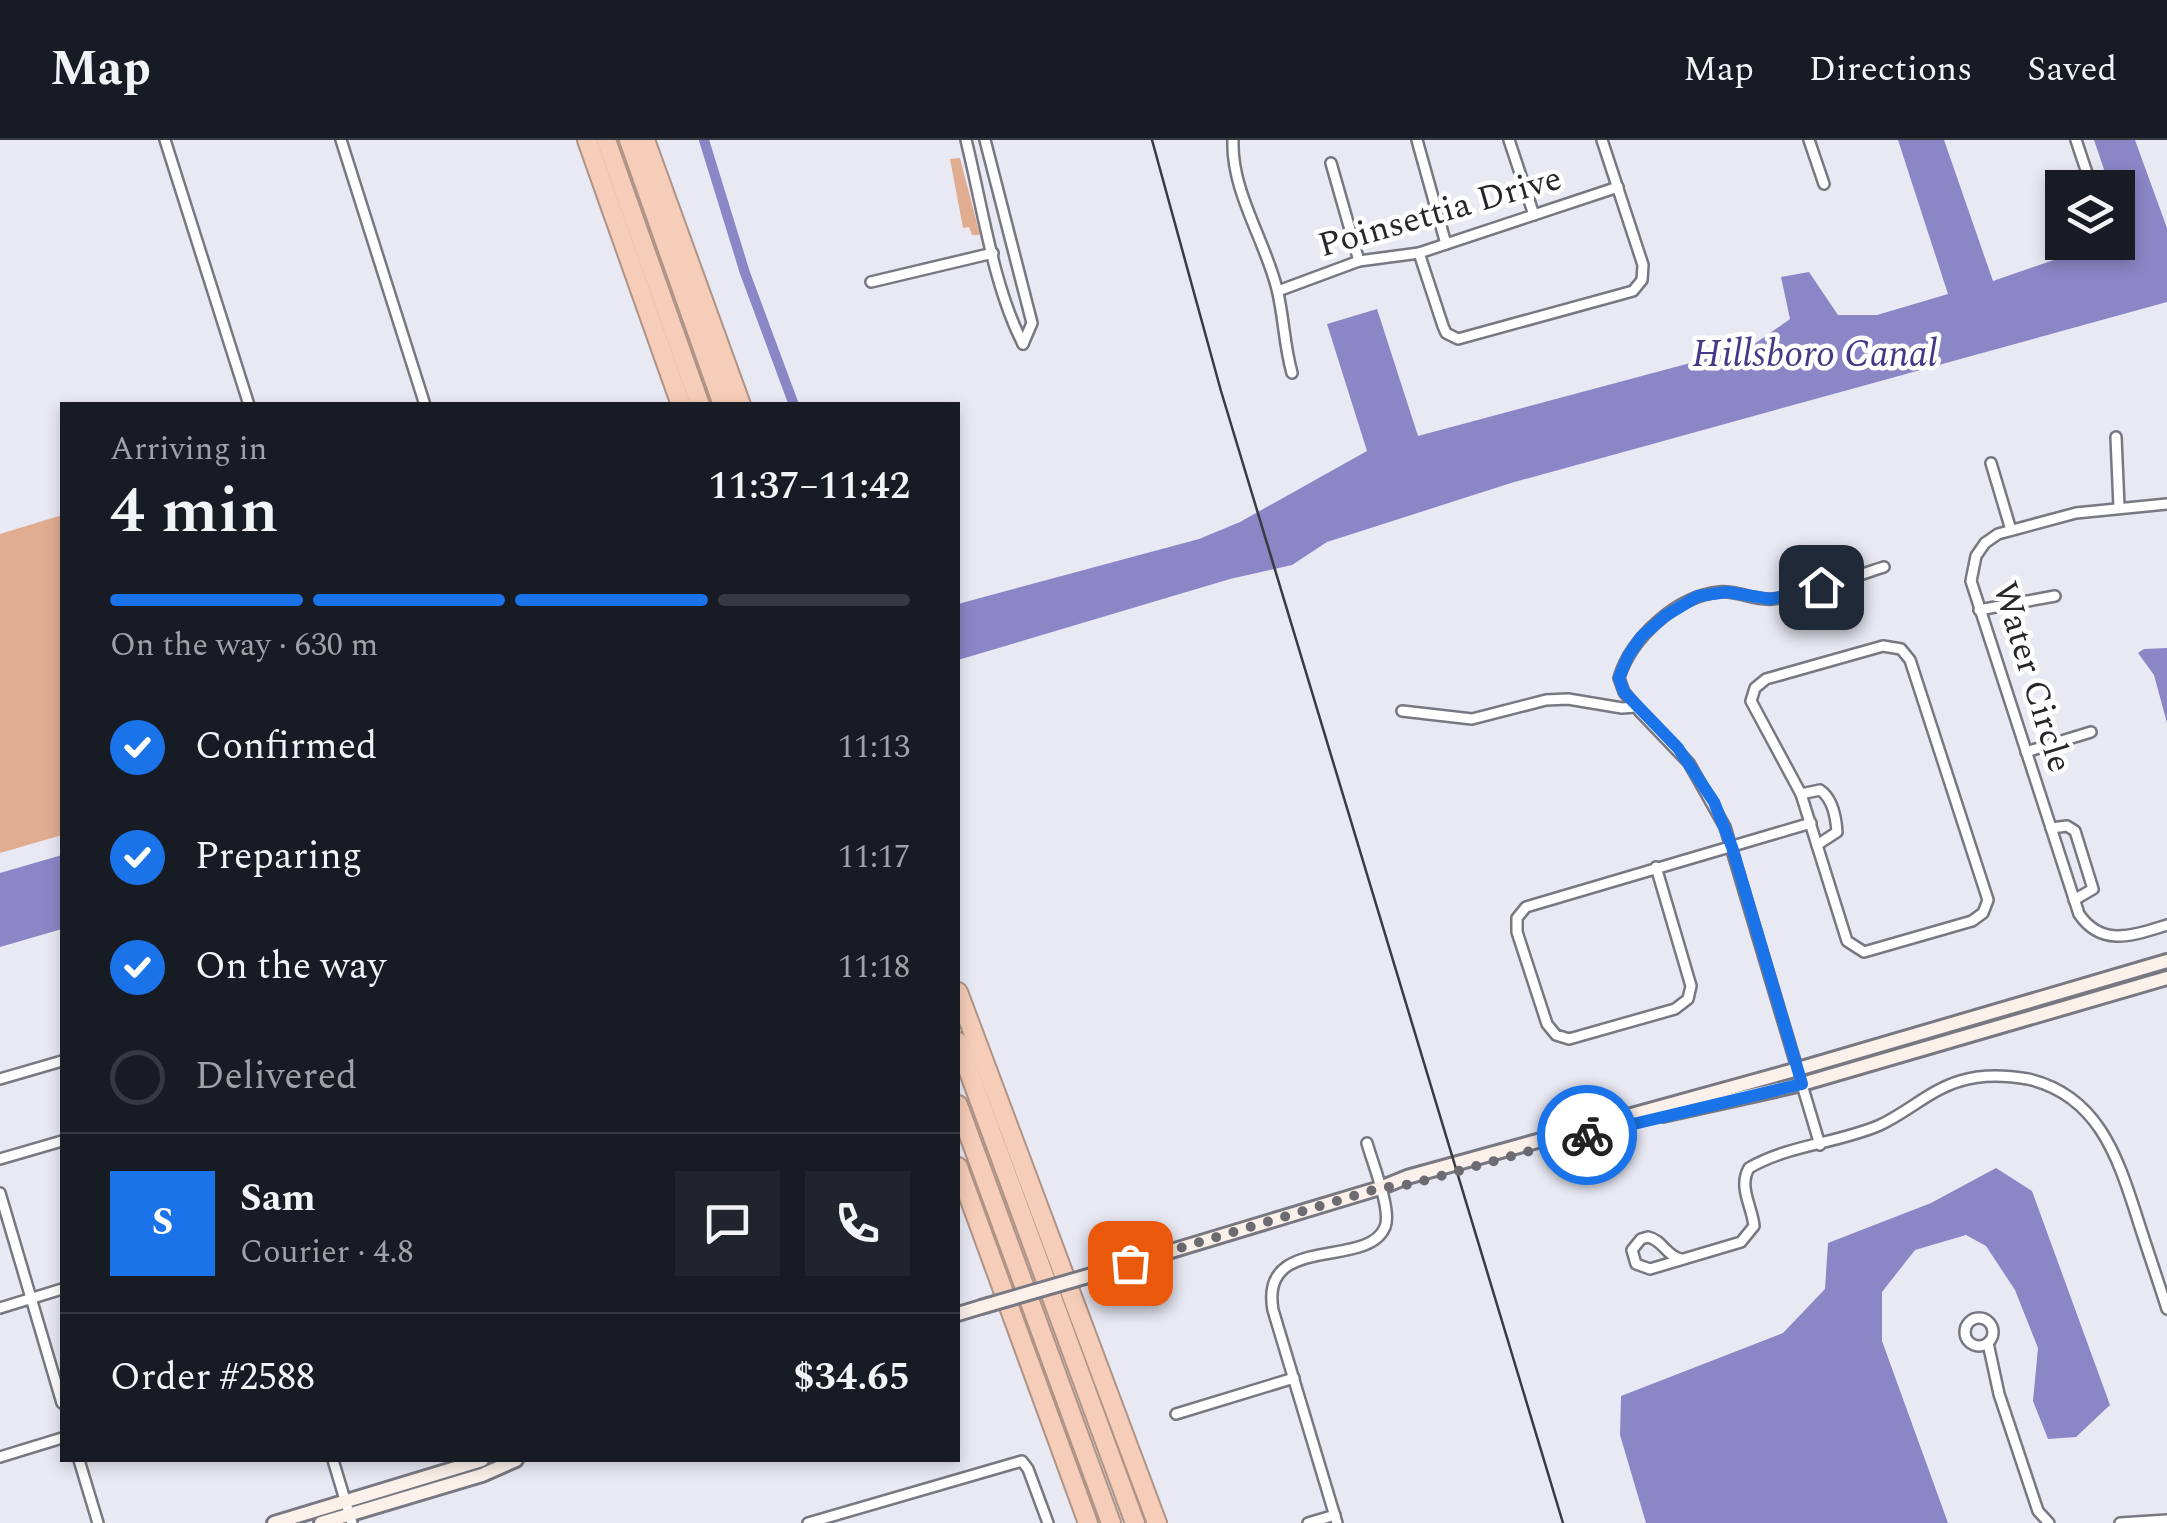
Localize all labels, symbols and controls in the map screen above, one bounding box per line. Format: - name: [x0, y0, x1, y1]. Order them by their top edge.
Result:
- text: Map: [50, 33, 151, 106]
- text: Map: [1683, 43, 1754, 96]
- text: Directions: [1809, 43, 1972, 96]
- text: Saved: [2027, 43, 2117, 96]
- street label: Poinsettia Drive: [1312, 152, 1568, 272]
- map controls: [2045, 170, 2135, 260]
- button: layers: [2045, 170, 2135, 260]
- water label: Hillsboro Canal: [1692, 326, 1938, 384]
- text: Arriving in: [110, 425, 267, 474]
- text: 11:37–11:42: [708, 458, 910, 516]
- text: 4 min: [110, 462, 279, 561]
- pin: [1779, 545, 1864, 630]
- icon: home: [1794, 560, 1849, 615]
- street label: Water Circle: [1978, 575, 2086, 779]
- text: On the way · 630 m: [110, 621, 378, 670]
- text: Confirmed: [195, 718, 377, 776]
- icon: check: [110, 720, 165, 775]
- text: 11:13: [838, 723, 910, 772]
- text: Preparing: [195, 828, 362, 886]
- icon: check: [110, 830, 165, 885]
- text: 11:17: [838, 833, 910, 882]
- text: On the way: [195, 938, 386, 996]
- icon: check: [110, 940, 165, 995]
- text: 11:18: [838, 943, 910, 992]
- text: Delivered: [195, 1048, 357, 1106]
- courier: [1537, 1085, 1637, 1185]
- icon: bike: [1560, 1108, 1615, 1163]
- text: Sam: [240, 1170, 316, 1228]
- button: chat: [675, 1171, 780, 1276]
- button: phone: [805, 1171, 910, 1276]
- text: S: [152, 1194, 173, 1252]
- pin: [1088, 1221, 1173, 1306]
- text: Courier · 4.8: [240, 1228, 413, 1277]
- icon: bag: [1103, 1236, 1158, 1291]
- text: Order #2588: [110, 1349, 315, 1407]
- text: $34.65: [793, 1349, 910, 1407]

